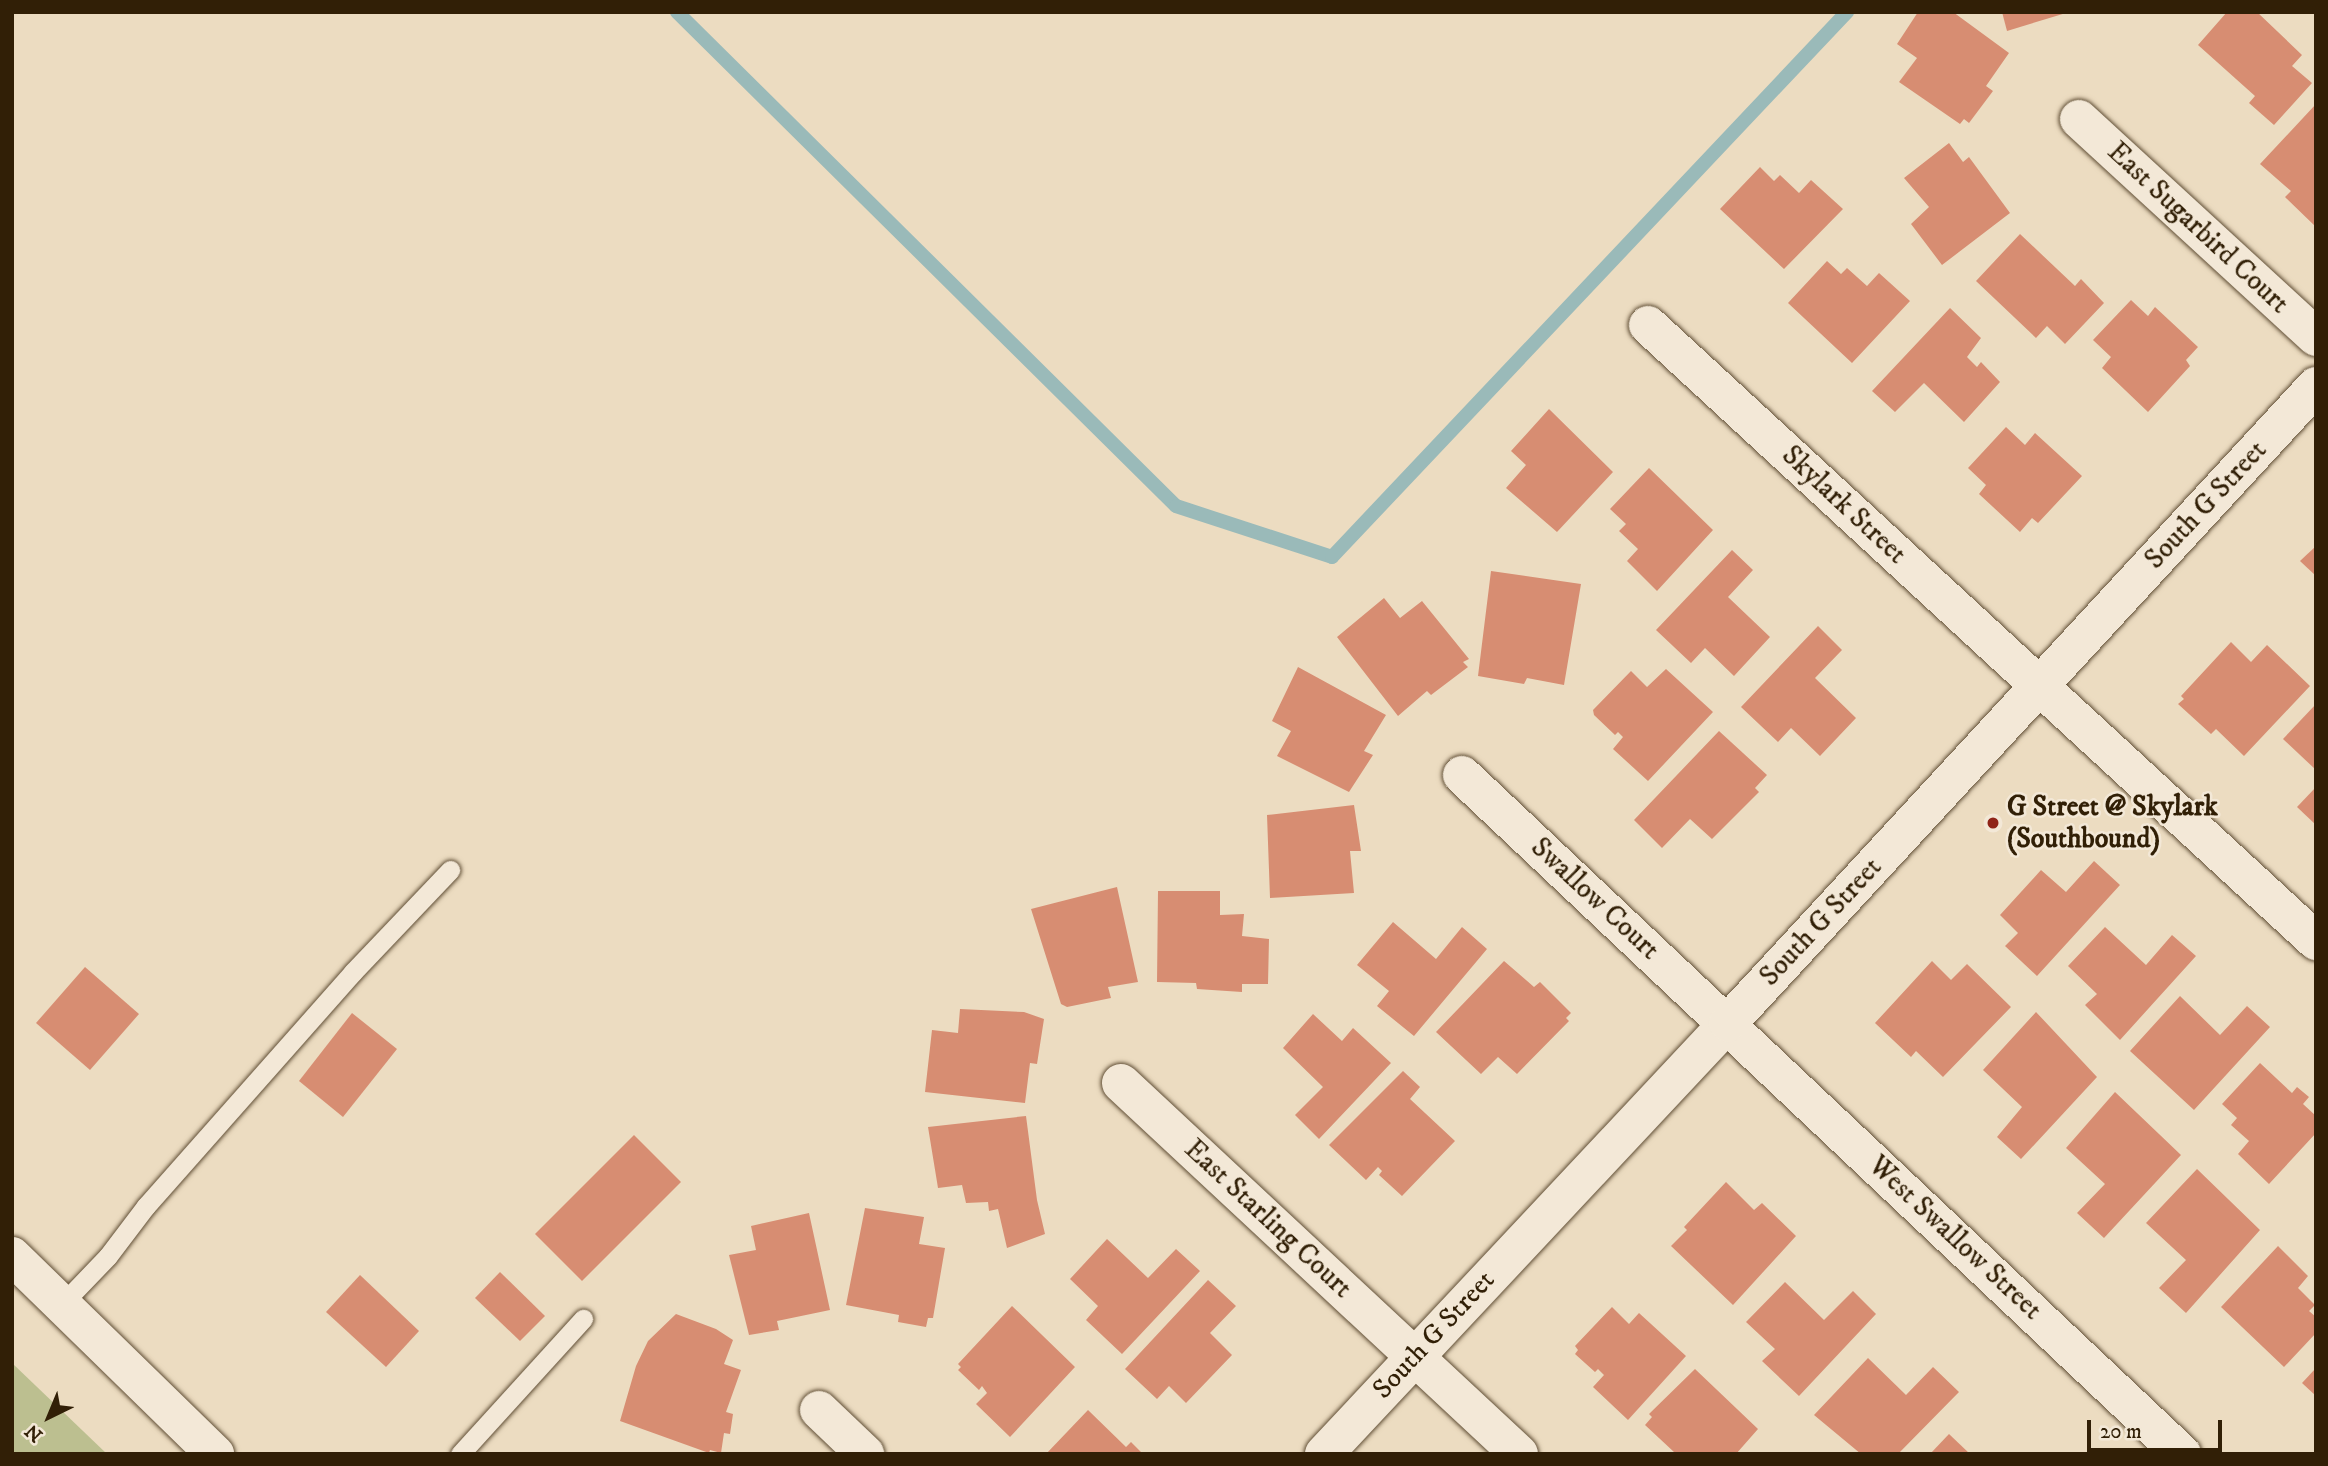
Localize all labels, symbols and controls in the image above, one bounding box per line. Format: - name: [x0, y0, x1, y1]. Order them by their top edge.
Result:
- street label: East Sugarbird Court: [2100, 135, 2296, 321]
- street label: South G Street: [2138, 434, 2274, 576]
- street label: Skylark Street: [1775, 439, 1913, 571]
- place label: G Street @ Skylark (Southbound): [2007, 790, 2218, 856]
- marker: G Street @ Skylark (Southbound): [1985, 815, 2001, 831]
- street label: Swallow Court: [1524, 831, 1666, 967]
- street label: South G Street: [1753, 851, 1889, 993]
- street label: East Starling Court: [1177, 1133, 1359, 1305]
- street label: West Swallow Street: [1861, 1149, 2049, 1327]
- street label: South G Street: [1366, 1264, 1502, 1406]
- north arrow: [14, 1382, 84, 1452]
- scale bar: [2090, 1406, 2225, 1450]
- text: N: [21, 1419, 48, 1446]
- text: 20 m: [2100, 1419, 2142, 1445]

